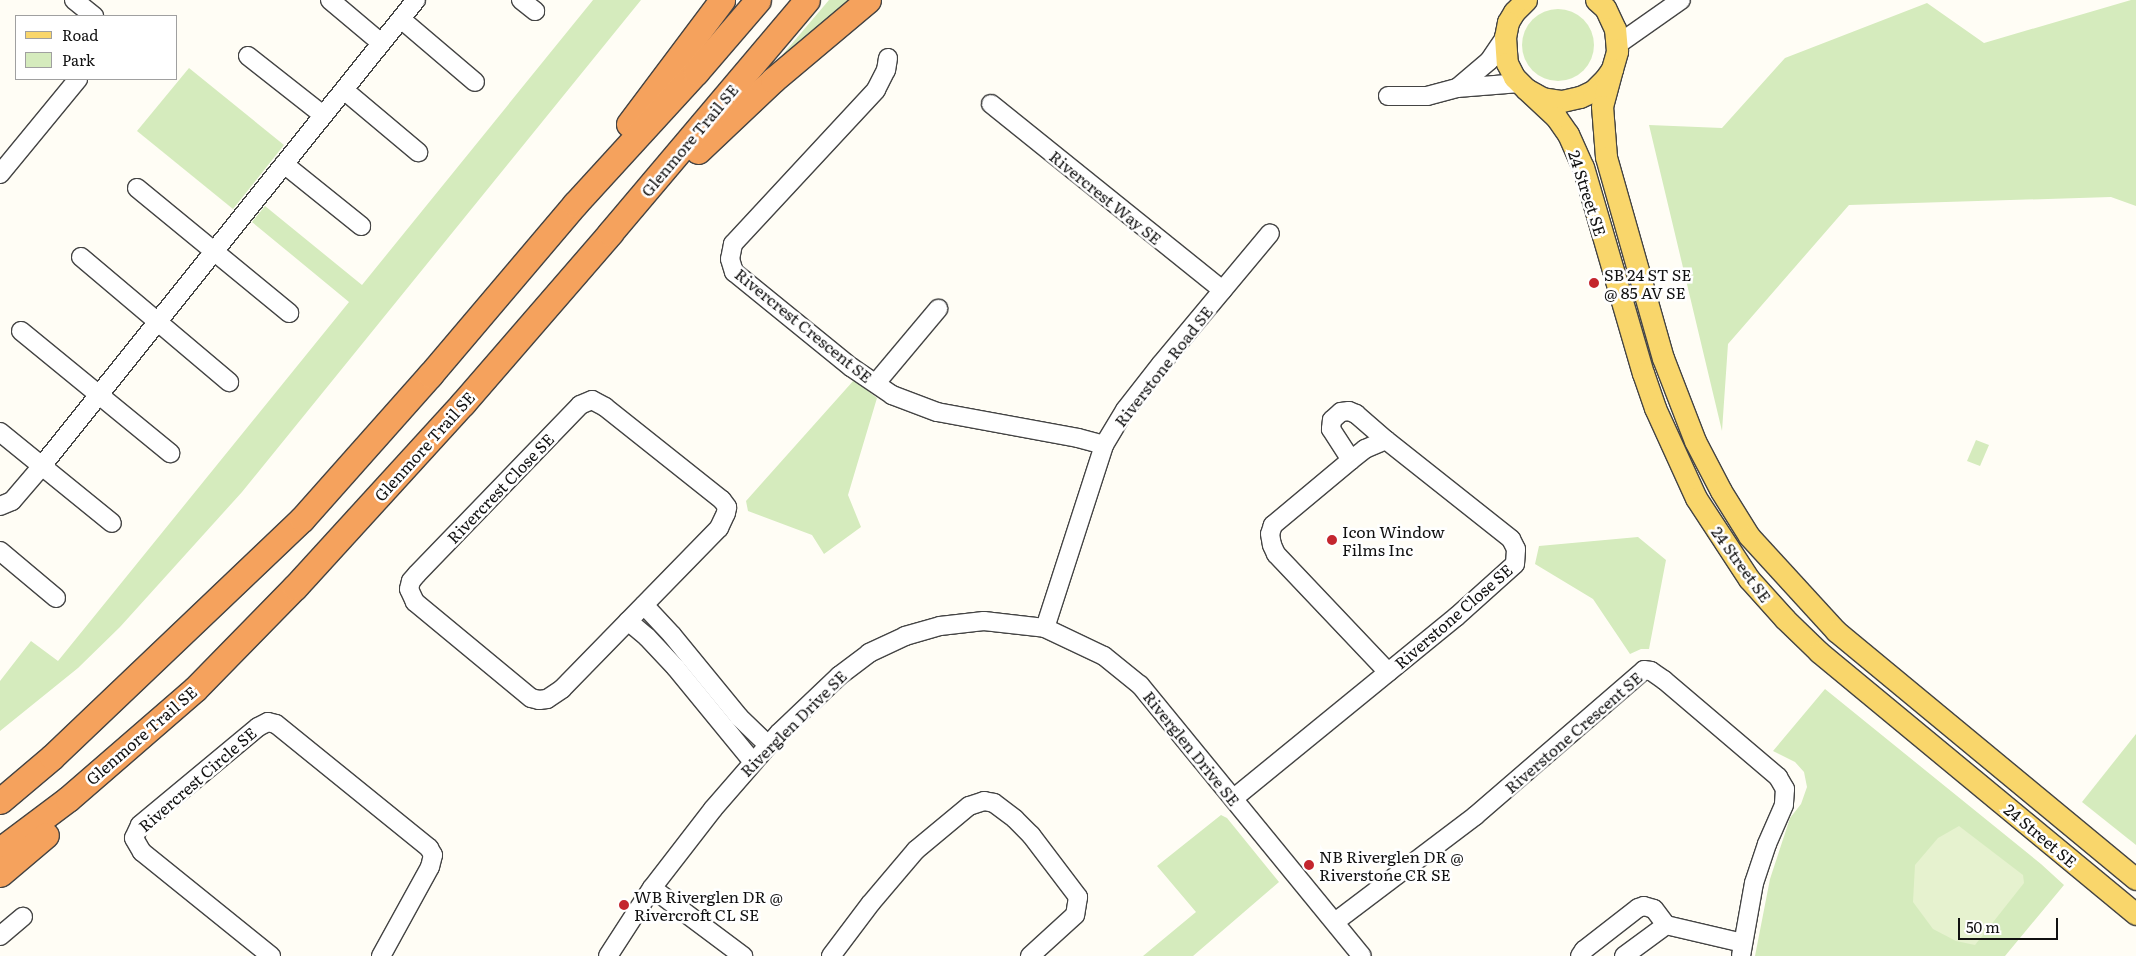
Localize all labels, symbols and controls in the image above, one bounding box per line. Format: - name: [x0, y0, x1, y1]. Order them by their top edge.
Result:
- legend: [15, 15, 178, 80]
- text: Road: [62, 23, 98, 46]
- text: Park: [62, 48, 95, 71]
- street label: Glenmore Trail SE: [636, 80, 742, 200]
- street label: Rivercrest Way SE: [1046, 146, 1166, 248]
- street label: 24 Street SE: [1565, 148, 1611, 238]
- street label: Rivercrest Crescent SE: [732, 264, 876, 386]
- place label: SB 24 ST SE @ 85 AV SE: [1604, 264, 1691, 302]
- marker: SB 24 ST SE @ 85 AV SE: [1588, 277, 1600, 289]
- street label: Riverstone Road SE: [1110, 302, 1216, 430]
- street label: Glenmore Trail SE: [370, 387, 478, 505]
- street label: Rivercrest Close SE: [443, 429, 557, 547]
- place label: Icon Window Films Inc: [1342, 521, 1445, 559]
- street label: 24 Street SE: [1708, 522, 1776, 606]
- marker: Icon Window Films Inc: [1326, 534, 1338, 546]
- street label: Riverstone Close SE: [1390, 560, 1516, 672]
- street label: Riverglen Drive SE: [736, 666, 850, 780]
- street label: Riverstone Crescent SE: [1501, 667, 1645, 797]
- street label: Glenmore Trail SE: [82, 682, 200, 788]
- street label: Riverglen Drive SE: [1140, 687, 1244, 809]
- street label: Rivercrest Circle SE: [134, 723, 260, 835]
- street label: 24 Street SE: [2001, 799, 2081, 871]
- place label: NB Riverglen DR @ Riverstone CR SE: [1319, 846, 1464, 884]
- marker: NB Riverglen DR @ Riverstone CR SE: [1303, 859, 1315, 871]
- place label: WB Riverglen DR @ Rivercroft CL SE: [634, 886, 783, 924]
- marker: WB Riverglen DR @ Rivercroft CL SE: [618, 899, 630, 911]
- scale bar: [1961, 908, 2061, 940]
- text: 50 m: [1966, 915, 2000, 938]

